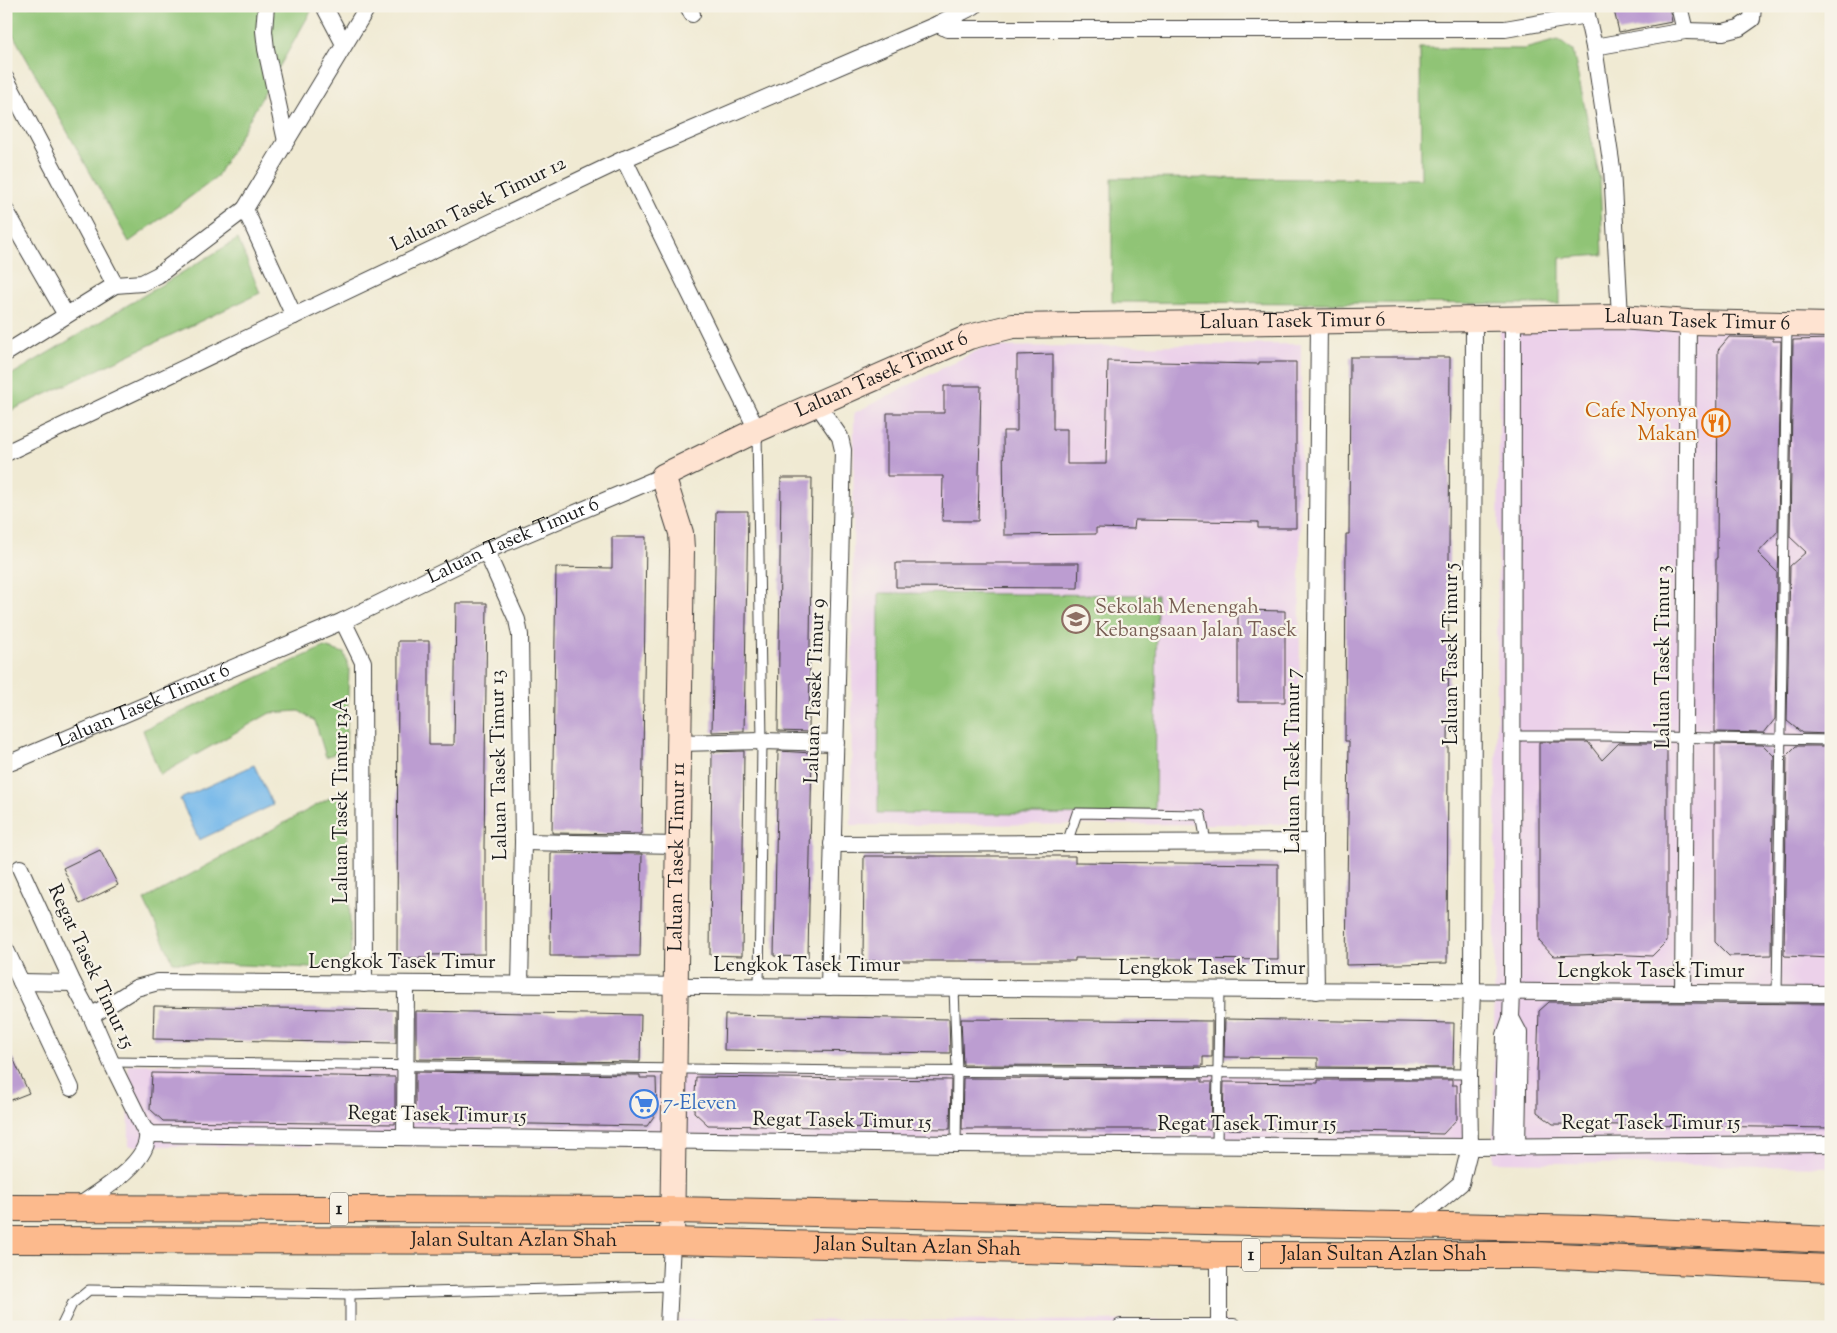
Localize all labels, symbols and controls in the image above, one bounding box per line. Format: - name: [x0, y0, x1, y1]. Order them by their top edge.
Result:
- street label: Laluan Tasek Timur 12: [386, 150, 572, 260]
- street label: Laluan Tasek Timur 6: [1604, 302, 1791, 339]
- street label: Laluan Tasek Timur 6: [1200, 306, 1386, 338]
- street label: Laluan Tasek Timur 6: [791, 325, 973, 426]
- place label: Cafe Nyonya Makan: [1585, 398, 1697, 450]
- restaurant icon: Cafe Nyonya Makan: [1701, 408, 1731, 438]
- street label: Laluan Tasek Timur 6: [422, 490, 604, 592]
- street label: Laluan Tasek Timur 5: [1438, 563, 1467, 745]
- street label: Laluan Tasek Timur 3: [1650, 565, 1679, 749]
- place label: Sekolah Menengah Kebangsaan Jalan Tasek: [1095, 594, 1297, 646]
- street label: Laluan Tasek Timur 9: [798, 598, 834, 784]
- school or university icon: Sekolah Menengah Kebangsaan Jalan Tasek: [1061, 604, 1091, 634]
- street label: Laluan Tasek Timur 6: [52, 656, 235, 756]
- street label: Laluan Tasek Timur 7: [1280, 668, 1309, 854]
- street label: Laluan Tasek Timur 13: [484, 670, 516, 860]
- street label: Laluan Tasek Timur 13A: [328, 697, 357, 903]
- street label: Laluan Tasek Timur 11: [662, 762, 693, 952]
- street label: Regat Tasek Timur 15: [39, 880, 141, 1054]
- street label: Lengkok Tasek Timur: [308, 949, 496, 978]
- street label: Lengkok Tasek Timur: [713, 952, 901, 981]
- street label: Lengkok Tasek Timur: [1118, 955, 1306, 984]
- street label: Lengkok Tasek Timur: [1557, 958, 1745, 987]
- supermarket icon: 7-Eleven: [629, 1089, 659, 1119]
- place label: 7-Eleven: [663, 1090, 737, 1119]
- street label: Regat Tasek Timur 15: [347, 1100, 527, 1132]
- street label: Regat Tasek Timur 15: [752, 1106, 932, 1138]
- street label: Regat Tasek Timur 15: [1562, 1110, 1741, 1139]
- street label: Regat Tasek Timur 15: [1158, 1111, 1337, 1140]
- road number: 1: [330, 1192, 348, 1226]
- street label: Jalan Sultan Azlan Shah: [410, 1226, 617, 1255]
- street label: Jalan Sultan Azlan Shah: [813, 1230, 1022, 1264]
- road number: 1: [1242, 1238, 1260, 1272]
- street label: Jalan Sultan Azlan Shah: [1280, 1241, 1487, 1270]

